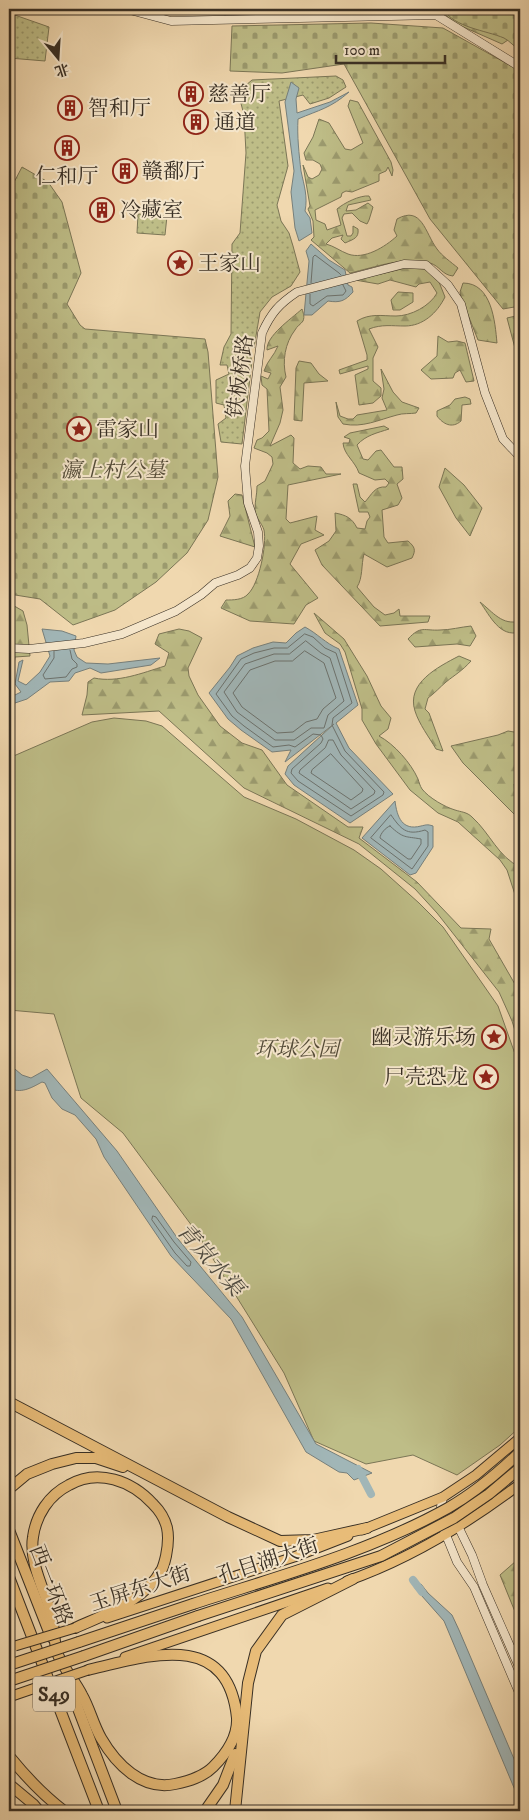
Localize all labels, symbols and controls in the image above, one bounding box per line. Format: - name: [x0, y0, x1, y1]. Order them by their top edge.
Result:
- north arrow: [32, 32, 82, 82]
- scale bar: [336, 32, 445, 64]
- text: 100 m: [344, 41, 380, 60]
- text: 北: [52, 59, 71, 80]
- building icon: 慈善厅: [178, 81, 204, 107]
- place label: 慈善厅: [208, 82, 271, 108]
- building icon: 智和厅: [57, 95, 83, 121]
- place label: 智和厅: [88, 96, 151, 122]
- building icon: 通道: [183, 109, 209, 135]
- place label: 通道: [214, 110, 256, 136]
- building icon: 仁和厅: [54, 135, 80, 161]
- building icon: 赣鄱厅: [112, 158, 138, 184]
- place label: 赣鄱厅: [142, 159, 205, 185]
- place label: 仁和厅: [36, 164, 99, 190]
- building icon: 冷藏室: [89, 197, 115, 223]
- place label: 冷藏室: [120, 198, 183, 224]
- place icon: 王家山: [167, 250, 193, 276]
- place label: 王家山: [198, 251, 261, 277]
- street label: 铁板桥路: [222, 333, 260, 420]
- place icon: 雷家山: [66, 416, 92, 442]
- place label: 雷家山: [96, 417, 159, 443]
- park label: 瀛上村公墓: [61, 458, 168, 484]
- place icon: 幽灵游乐场: [481, 1024, 507, 1050]
- place label: 幽灵游乐场: [371, 1025, 476, 1051]
- park label: 环球公园: [255, 1037, 342, 1063]
- place icon: 尸壳恐龙: [473, 1064, 499, 1090]
- place label: 尸壳恐龙: [384, 1065, 468, 1091]
- water label: 青岚水渠: [171, 1218, 251, 1304]
- street label: 孔目湖大街: [214, 1532, 322, 1590]
- street label: 西一环路: [23, 1541, 77, 1629]
- street label: 玉屏东大街: [86, 1560, 194, 1618]
- road number: S49: [33, 1676, 75, 1712]

